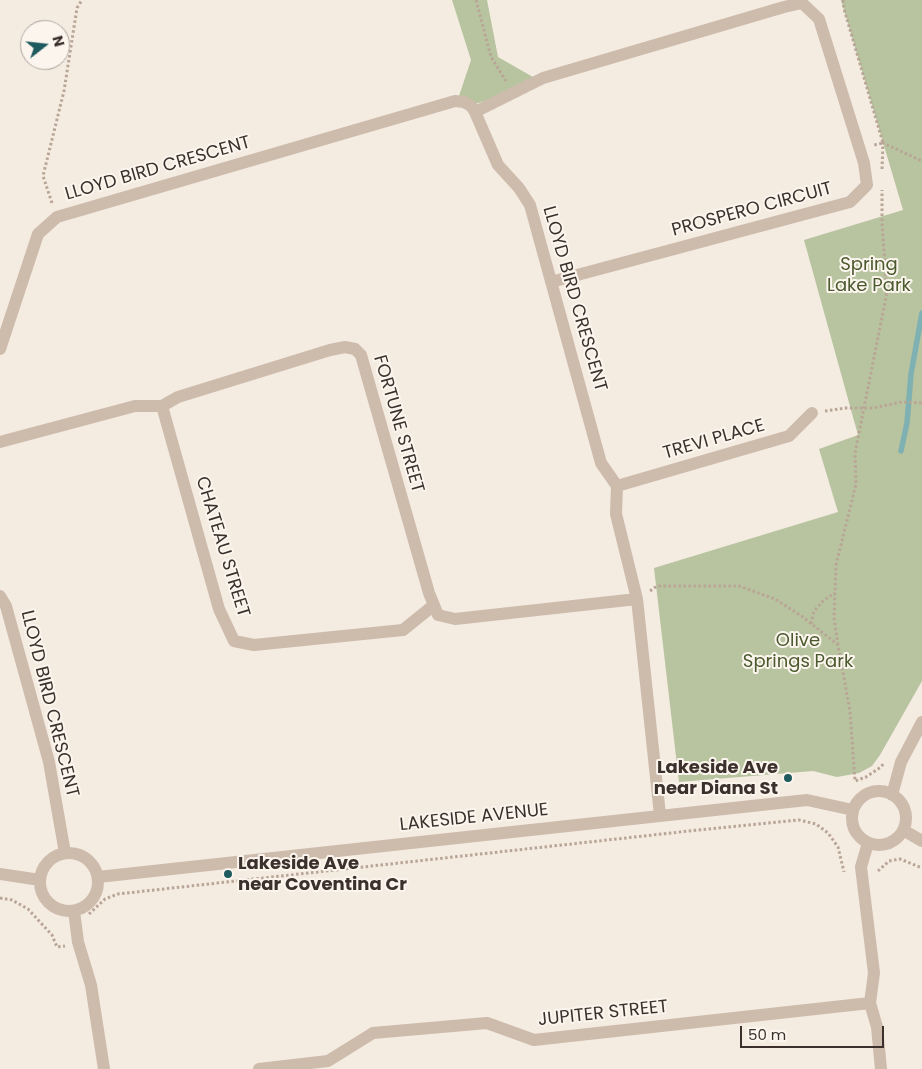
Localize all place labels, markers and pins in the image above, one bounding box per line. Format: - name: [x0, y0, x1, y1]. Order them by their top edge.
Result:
- place label: Lakeside Ave near Diana St: [654, 757, 778, 800]
- marker: Lakeside Ave near Diana St: [782, 772, 794, 784]
- place label: Lakeside Ave near Coventina Cr: [238, 853, 407, 896]
- marker: Lakeside Ave near Coventina Cr: [222, 868, 234, 880]

